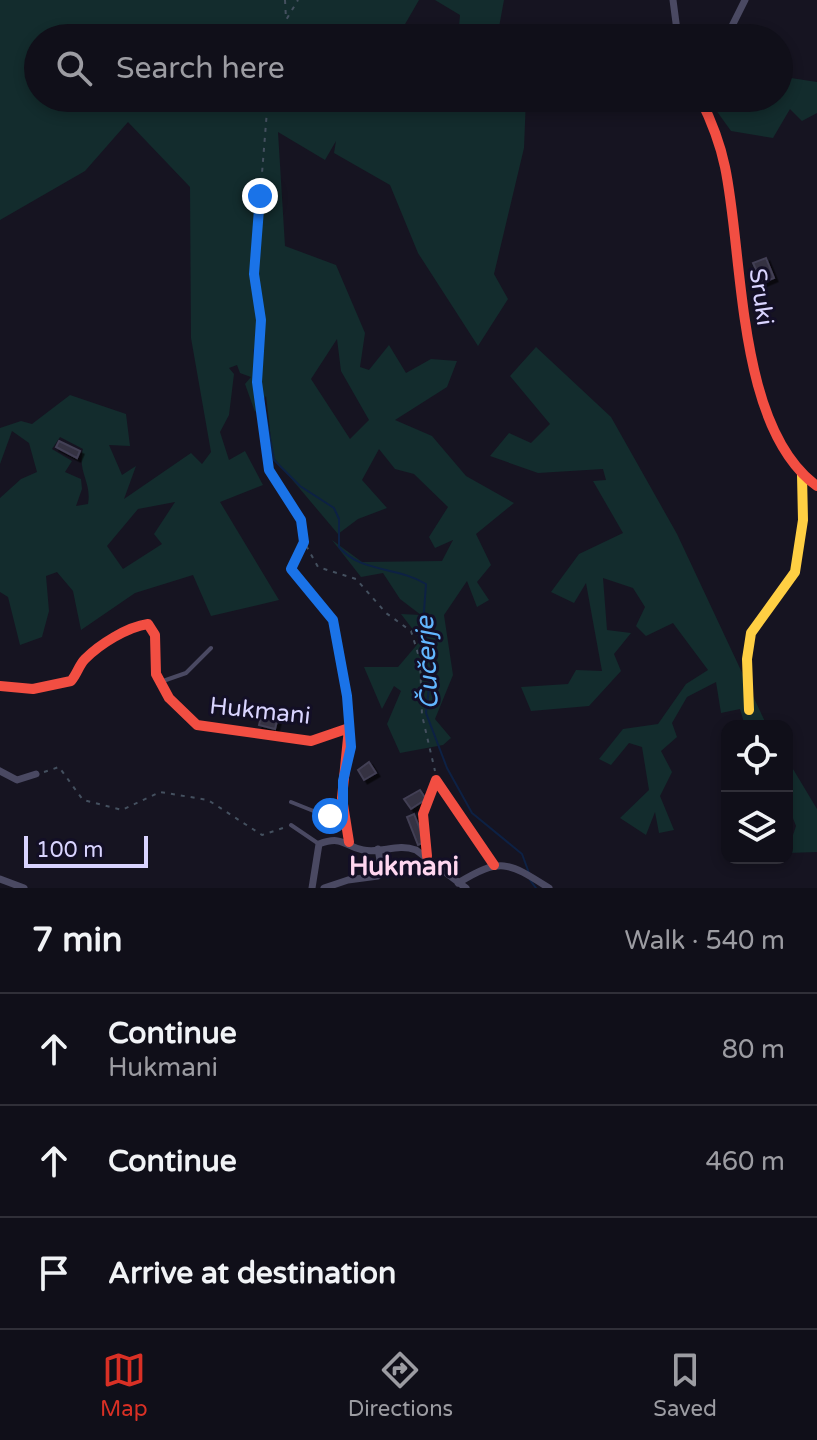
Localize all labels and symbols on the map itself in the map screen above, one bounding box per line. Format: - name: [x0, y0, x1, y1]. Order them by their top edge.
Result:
- route end: [242, 178, 278, 214]
- street label: Sruki: [743, 267, 779, 327]
- water label: Čučerje: [409, 614, 445, 710]
- street label: Hukmani: [208, 691, 312, 731]
- route start: [312, 798, 348, 834]
- scale bar: [24, 832, 148, 868]
- district label: Hukmani: [349, 851, 459, 882]

